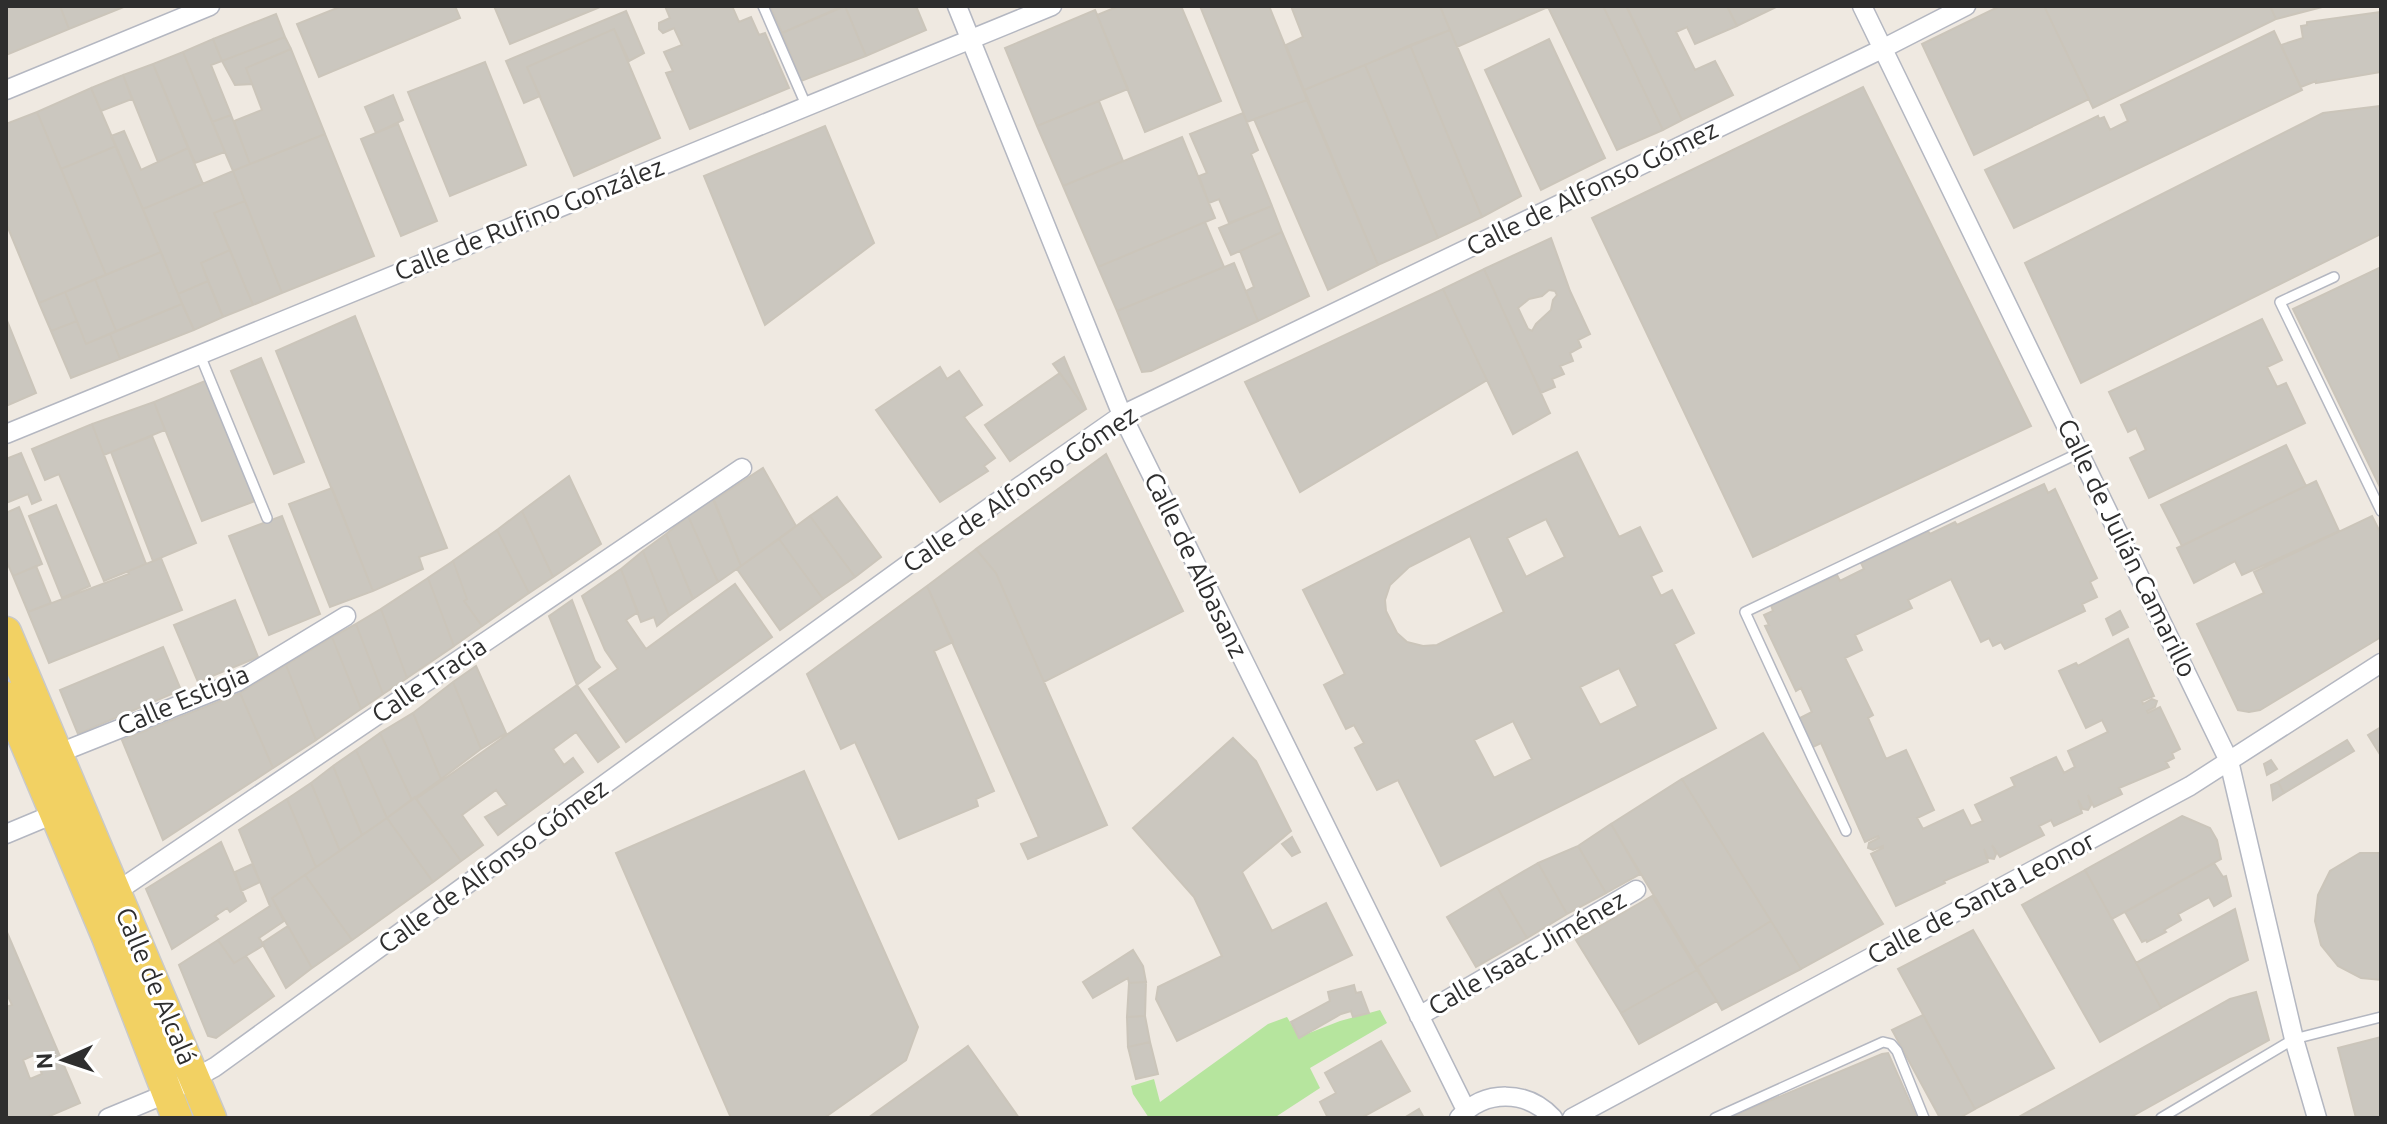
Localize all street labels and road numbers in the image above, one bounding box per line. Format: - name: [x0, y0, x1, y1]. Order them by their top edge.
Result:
- street label: Calle de Alfonso Gómez: [1461, 114, 1722, 261]
- street label: Calle de Rufino González: [390, 151, 668, 286]
- street label: Calle de Alfonso Gómez: [897, 399, 1142, 578]
- street label: Calle de Julián Camarillo: [2052, 414, 2203, 682]
- street label: Calle de Albasanz: [1139, 467, 1254, 662]
- street label: Calle Tracia: [366, 631, 491, 728]
- street label: Calle Estigia: [113, 659, 253, 740]
- street label: Calle de Alfonso Gómez: [373, 773, 613, 958]
- street label: Calle de Santa Leonor: [1862, 825, 2099, 970]
- street label: Calle Isaac Jiménez: [1423, 884, 1631, 1021]
- street label: Calle de Alcalá: [110, 903, 203, 1069]

